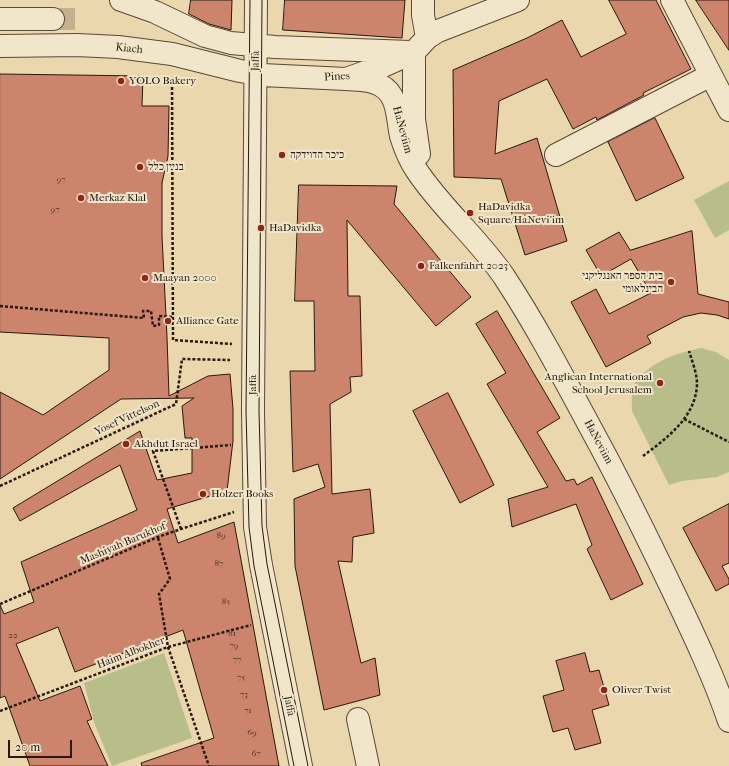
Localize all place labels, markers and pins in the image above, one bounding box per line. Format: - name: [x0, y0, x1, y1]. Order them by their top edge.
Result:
- place label: YOLO Bakery: [129, 74, 196, 88]
- marker: YOLO Bakery: [116, 76, 126, 86]
- place label: כיכר הדוידקה: [290, 148, 344, 162]
- marker: כיכר הדוידקה: [277, 150, 287, 160]
- place label: בניין כלל: [148, 160, 184, 174]
- marker: בניין כלל: [135, 162, 145, 172]
- place label: Merkaz Klal: [89, 191, 146, 205]
- marker: Merkaz Klal: [76, 193, 86, 203]
- place label: HaDavidka Square/HaNevi'im: [478, 200, 564, 226]
- marker: HaDavidka Square/HaNevi'im: [465, 208, 475, 218]
- place label: HaDavidka: [269, 221, 321, 235]
- marker: HaDavidka: [256, 223, 266, 233]
- place label: Falkenfahrt 2023: [429, 259, 508, 273]
- marker: Falkenfahrt 2023: [416, 261, 426, 271]
- place label: בית הספר האנגליקני הבינלאומי: [582, 269, 663, 295]
- place label: Maayan 2000: [153, 271, 216, 285]
- marker: Maayan 2000: [140, 273, 150, 283]
- marker: בית הספר האנגליקני הבינלאומי: [666, 277, 676, 287]
- place label: Alliance Gate: [176, 314, 239, 328]
- marker: Alliance Gate: [163, 316, 173, 326]
- place label: Anglican International School Jerusalem: [544, 370, 652, 396]
- marker: Anglican International School Jerusalem: [655, 378, 665, 388]
- place label: Akhdut Israel: [134, 437, 198, 451]
- marker: Akhdut Israel: [121, 439, 131, 449]
- place label: Holzer Books: [211, 487, 273, 501]
- marker: Holzer Books: [198, 489, 208, 499]
- place label: Oliver Twist: [612, 683, 671, 697]
- marker: Oliver Twist: [599, 685, 609, 695]

